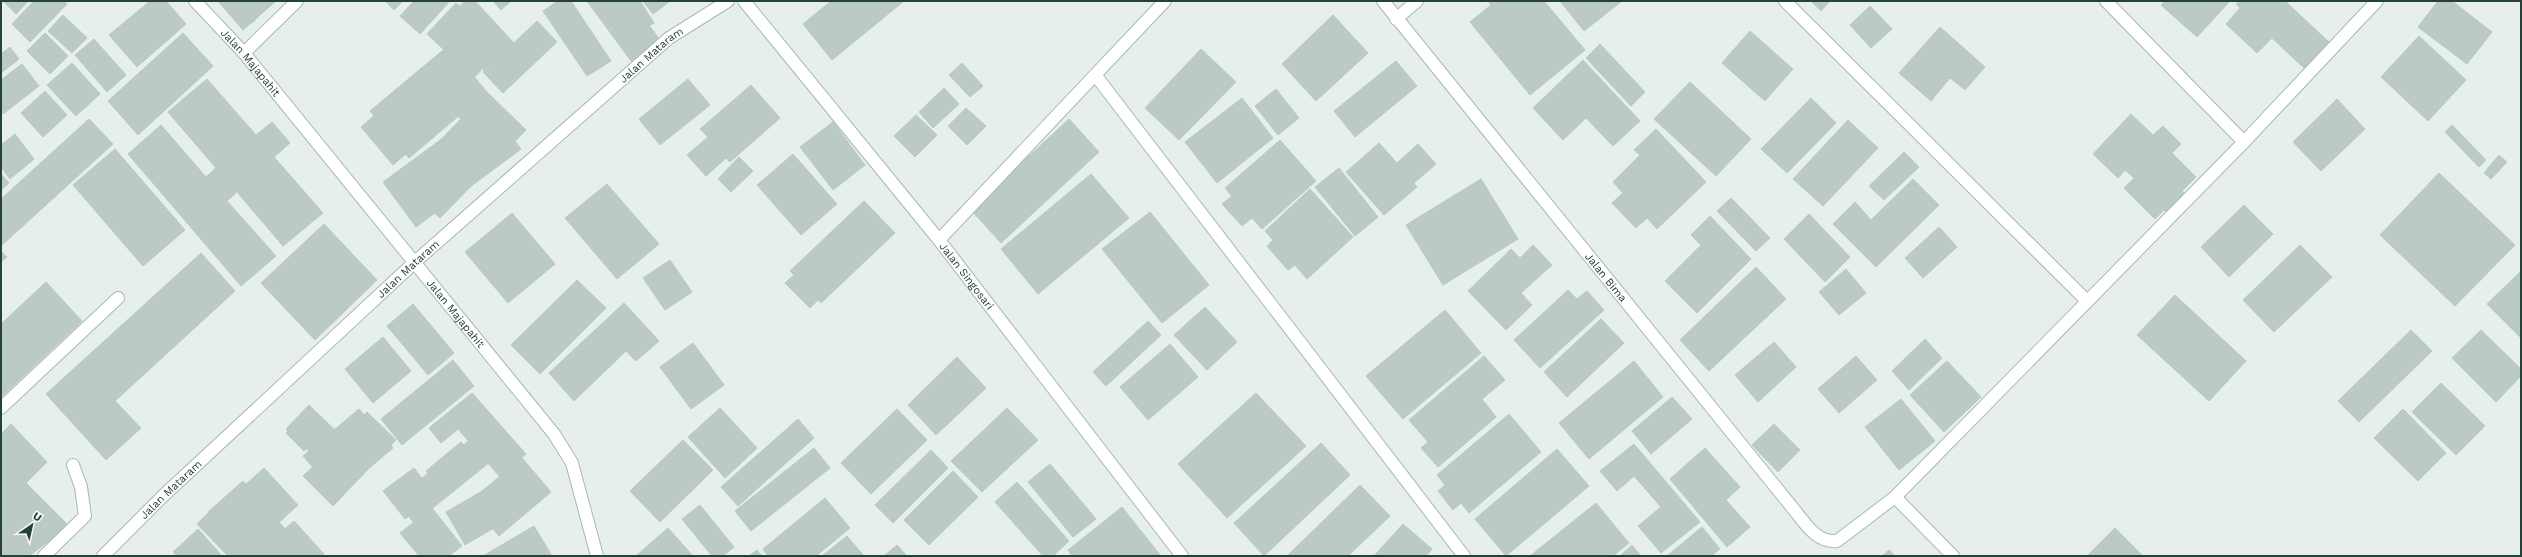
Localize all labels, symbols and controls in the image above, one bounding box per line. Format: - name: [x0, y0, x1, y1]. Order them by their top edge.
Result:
- street label: Jalan Mataram: [616, 24, 686, 85]
- street label: Jalan Majapahit: [218, 26, 283, 99]
- street label: Jalan Mataram: [374, 237, 442, 300]
- street label: Jalan Singosari: [937, 240, 997, 312]
- street label: Jalan Bima: [1582, 250, 1630, 304]
- street label: Jalan Majapahit: [424, 276, 488, 351]
- street label: Jalan Mataram: [137, 457, 204, 522]
- north arrow: [12, 505, 52, 545]
- text: U: [30, 510, 44, 525]

